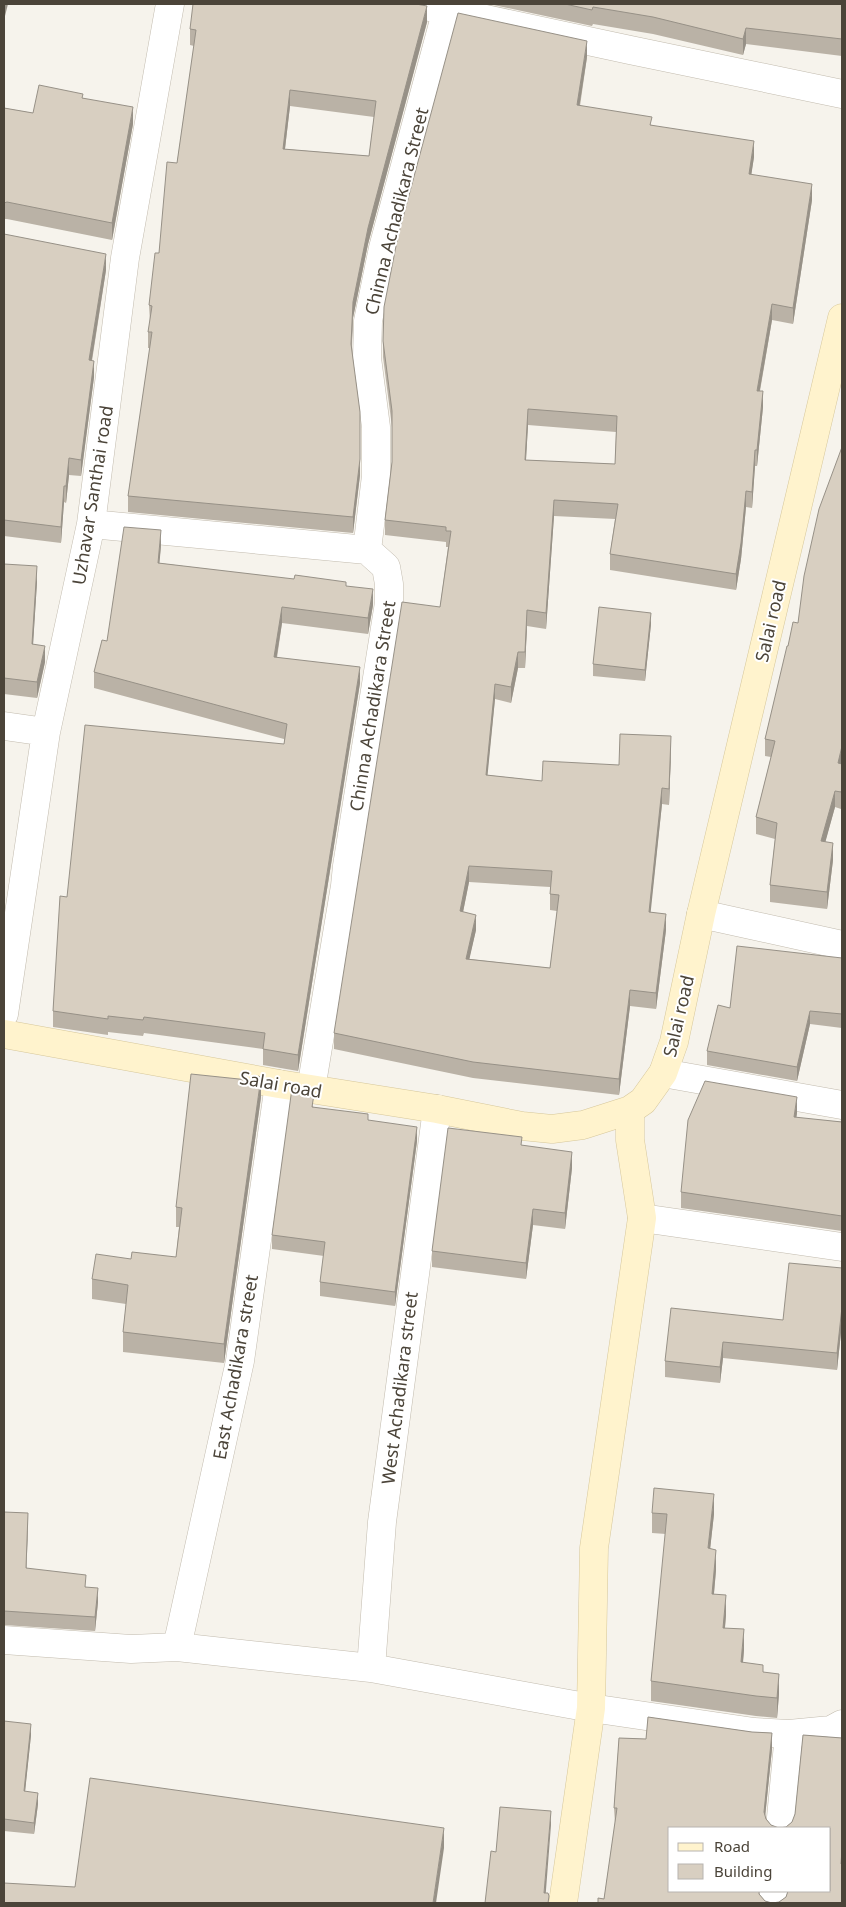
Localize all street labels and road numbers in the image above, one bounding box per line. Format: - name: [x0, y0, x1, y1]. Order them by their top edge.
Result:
- street label: Chinna Achadikara Street: [359, 104, 434, 317]
- street label: Uzhavar Santhai road: [66, 403, 118, 587]
- street label: Salai road: [749, 578, 791, 664]
- street label: Chinna Achadikara Street: [343, 598, 401, 813]
- street label: Salai road: [657, 973, 699, 1059]
- street label: Salai road: [238, 1065, 324, 1103]
- street label: East Achadikara street: [207, 1272, 263, 1461]
- street label: West Achadikara street: [375, 1290, 423, 1486]

